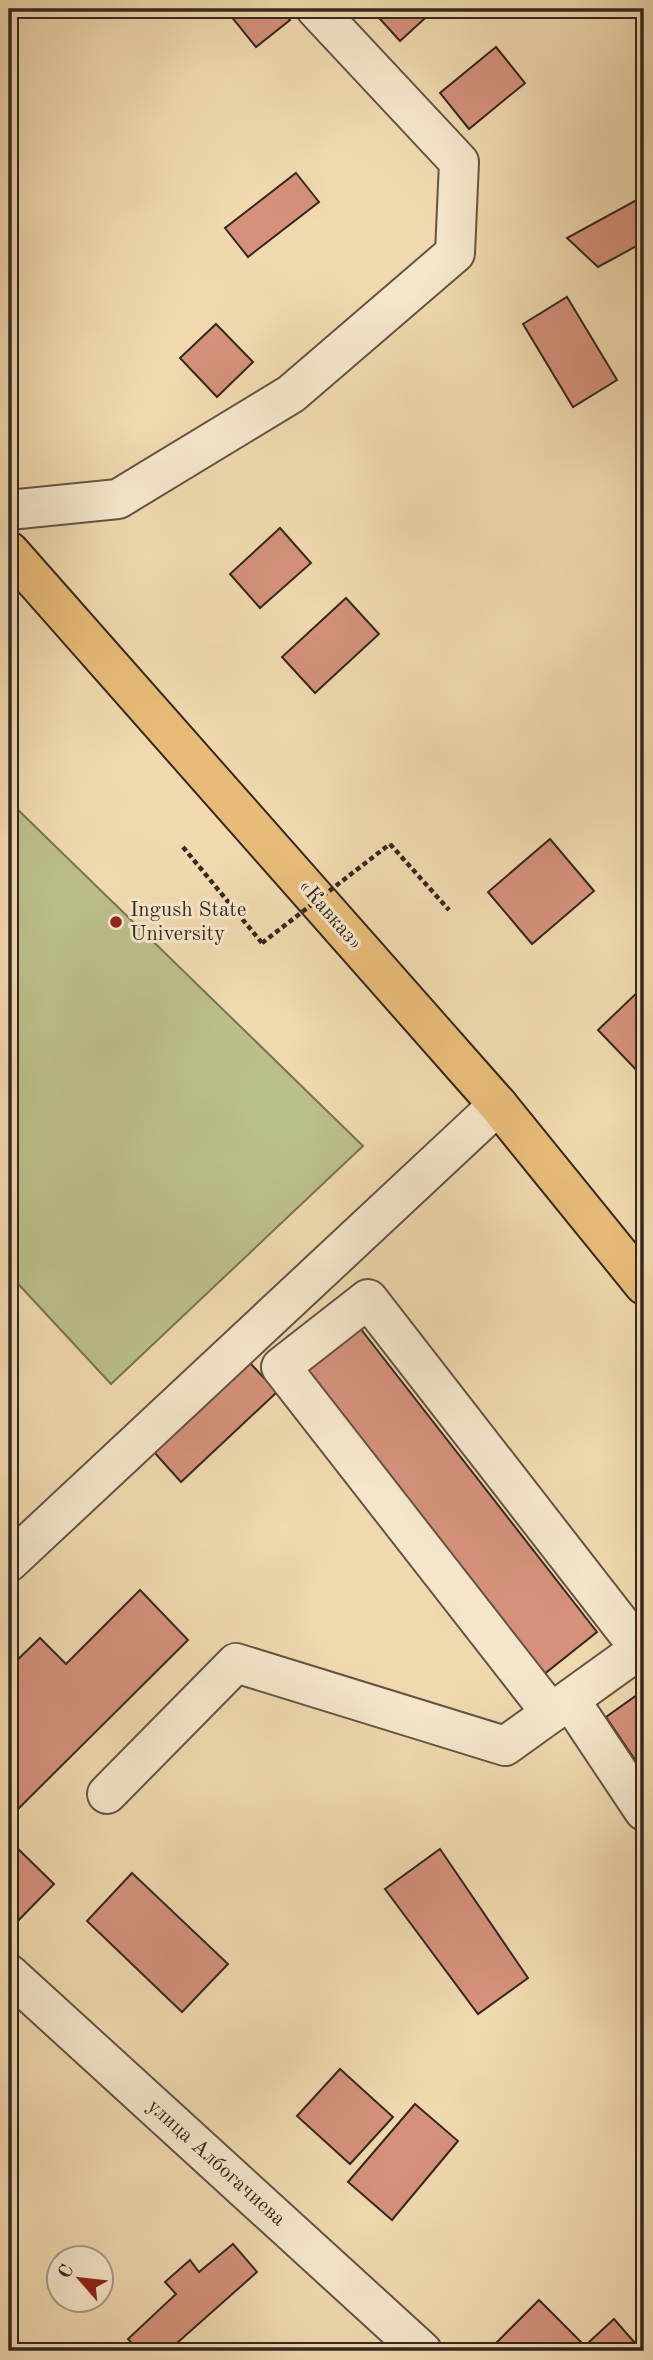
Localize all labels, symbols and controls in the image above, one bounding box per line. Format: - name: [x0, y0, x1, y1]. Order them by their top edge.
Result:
- street label: «Кавказ»: [294, 876, 366, 954]
- place label: Ingush State University: [130, 900, 246, 945]
- marker: Ingush State University: [108, 914, 124, 930]
- street label: улица Албогачиева: [143, 2096, 289, 2230]
- north arrow: [46, 2244, 116, 2314]
- text: С: [56, 2262, 79, 2282]

